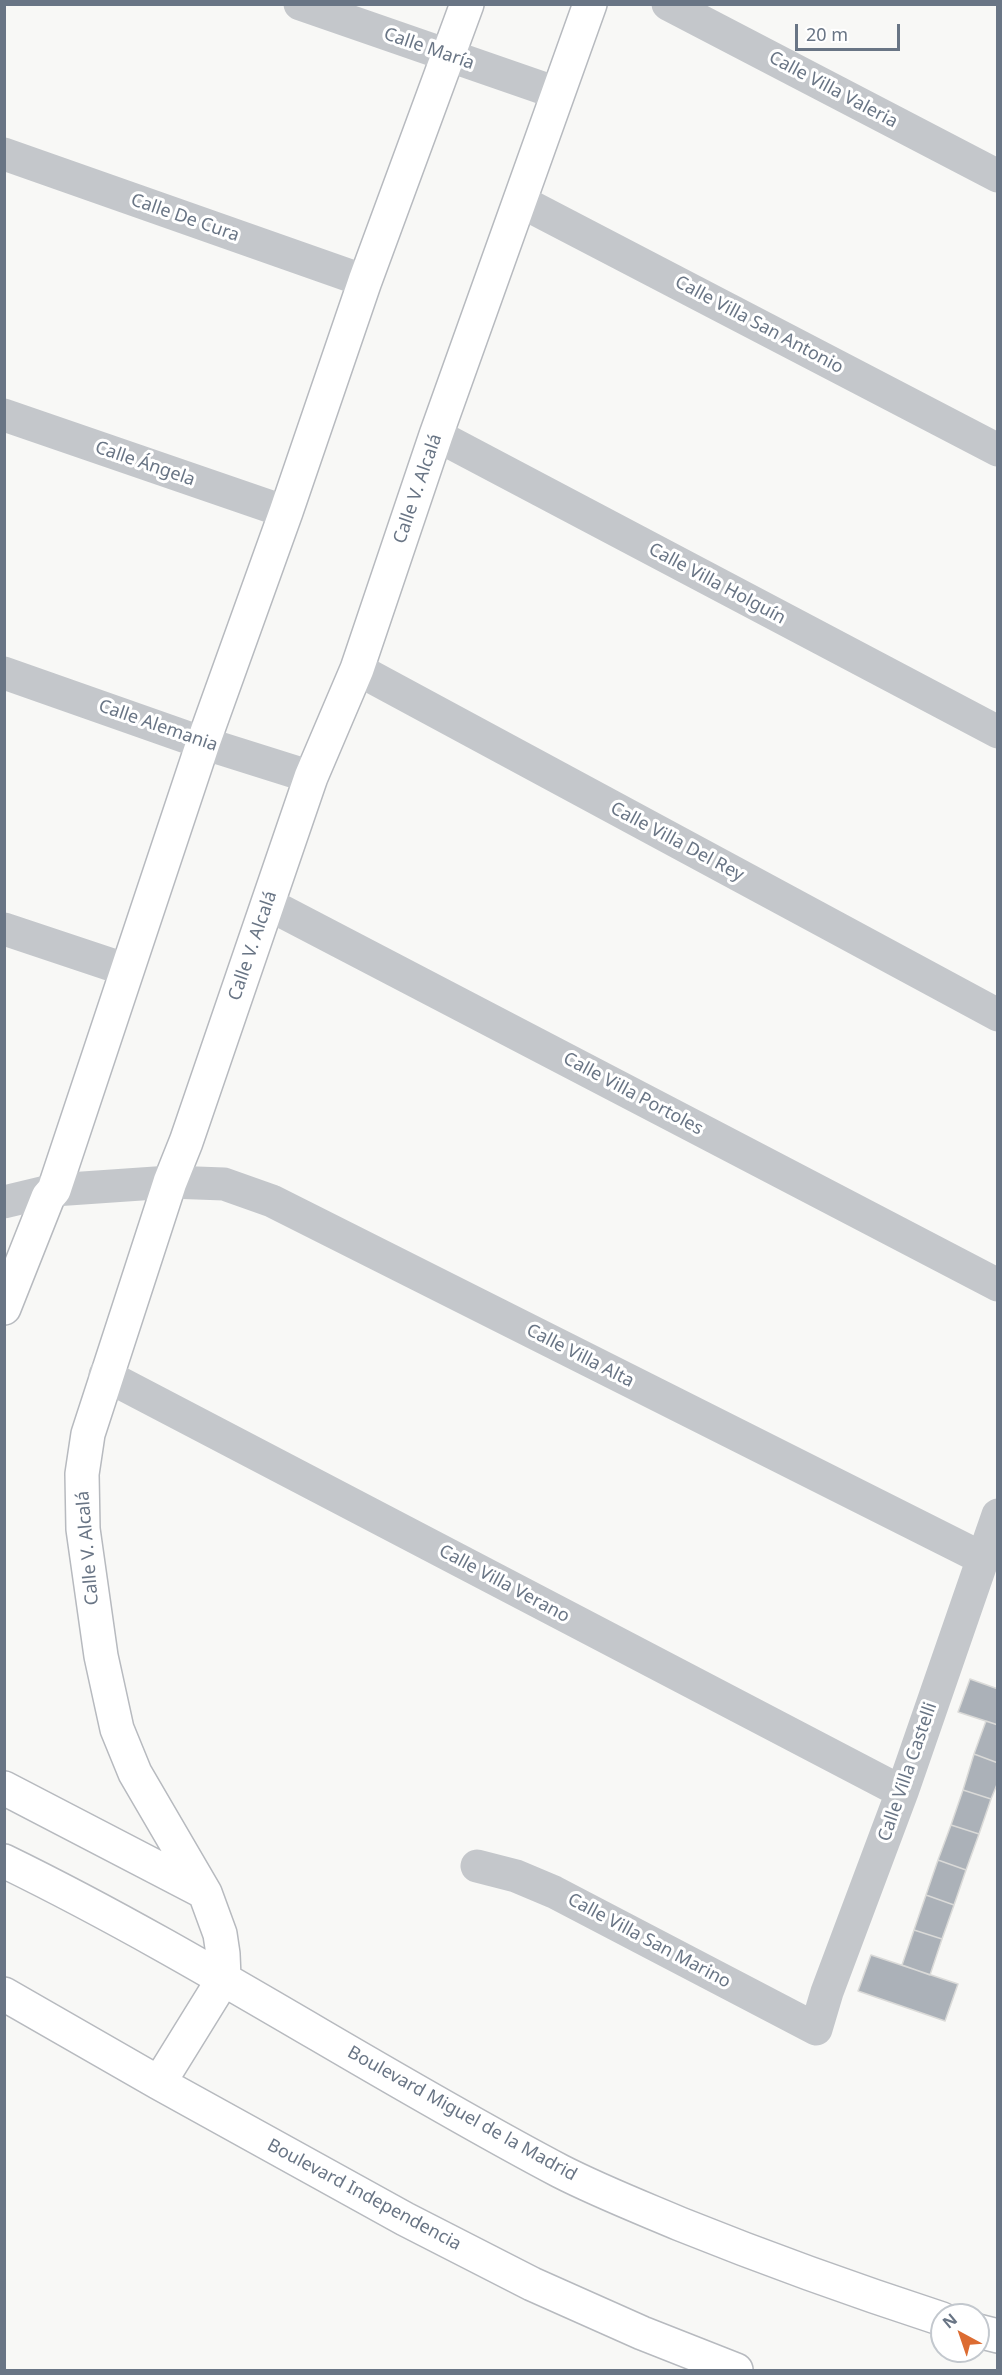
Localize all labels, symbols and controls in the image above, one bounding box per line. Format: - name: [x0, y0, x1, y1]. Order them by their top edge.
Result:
- scale bar: [798, 12, 903, 50]
- text: 20 m: [806, 22, 848, 46]
- street label: Calle María: [381, 23, 477, 75]
- street label: Calle Villa Valeria: [765, 47, 901, 133]
- street label: Calle De Cura: [128, 189, 242, 247]
- street label: Calle Villa San Antonio: [671, 271, 847, 379]
- street label: Calle V. Alcalá: [389, 431, 447, 547]
- street label: Calle Ángela: [92, 437, 198, 491]
- street label: Calle Villa Holguín: [645, 539, 789, 629]
- street label: Calle Alemania: [96, 695, 220, 757]
- street label: Calle Villa Del Rey: [607, 798, 747, 886]
- street label: Calle V. Alcalá: [224, 888, 282, 1004]
- street label: Calle Villa Portoles: [559, 1048, 707, 1140]
- street label: Calle Villa Alta: [523, 1320, 637, 1392]
- street label: Calle V. Alcalá: [72, 1490, 104, 1606]
- street label: Calle Villa Verano: [435, 1540, 573, 1628]
- street label: Calle Villa Castelli: [874, 1700, 942, 1844]
- street label: Calle Villa San Marino: [564, 1889, 734, 1993]
- street label: Boulevard Miguel de la Madrid: [344, 2042, 580, 2186]
- street label: Boulevard Independencia: [263, 2135, 465, 2255]
- north arrow: [930, 2303, 990, 2363]
- text: N: [938, 2308, 962, 2333]

